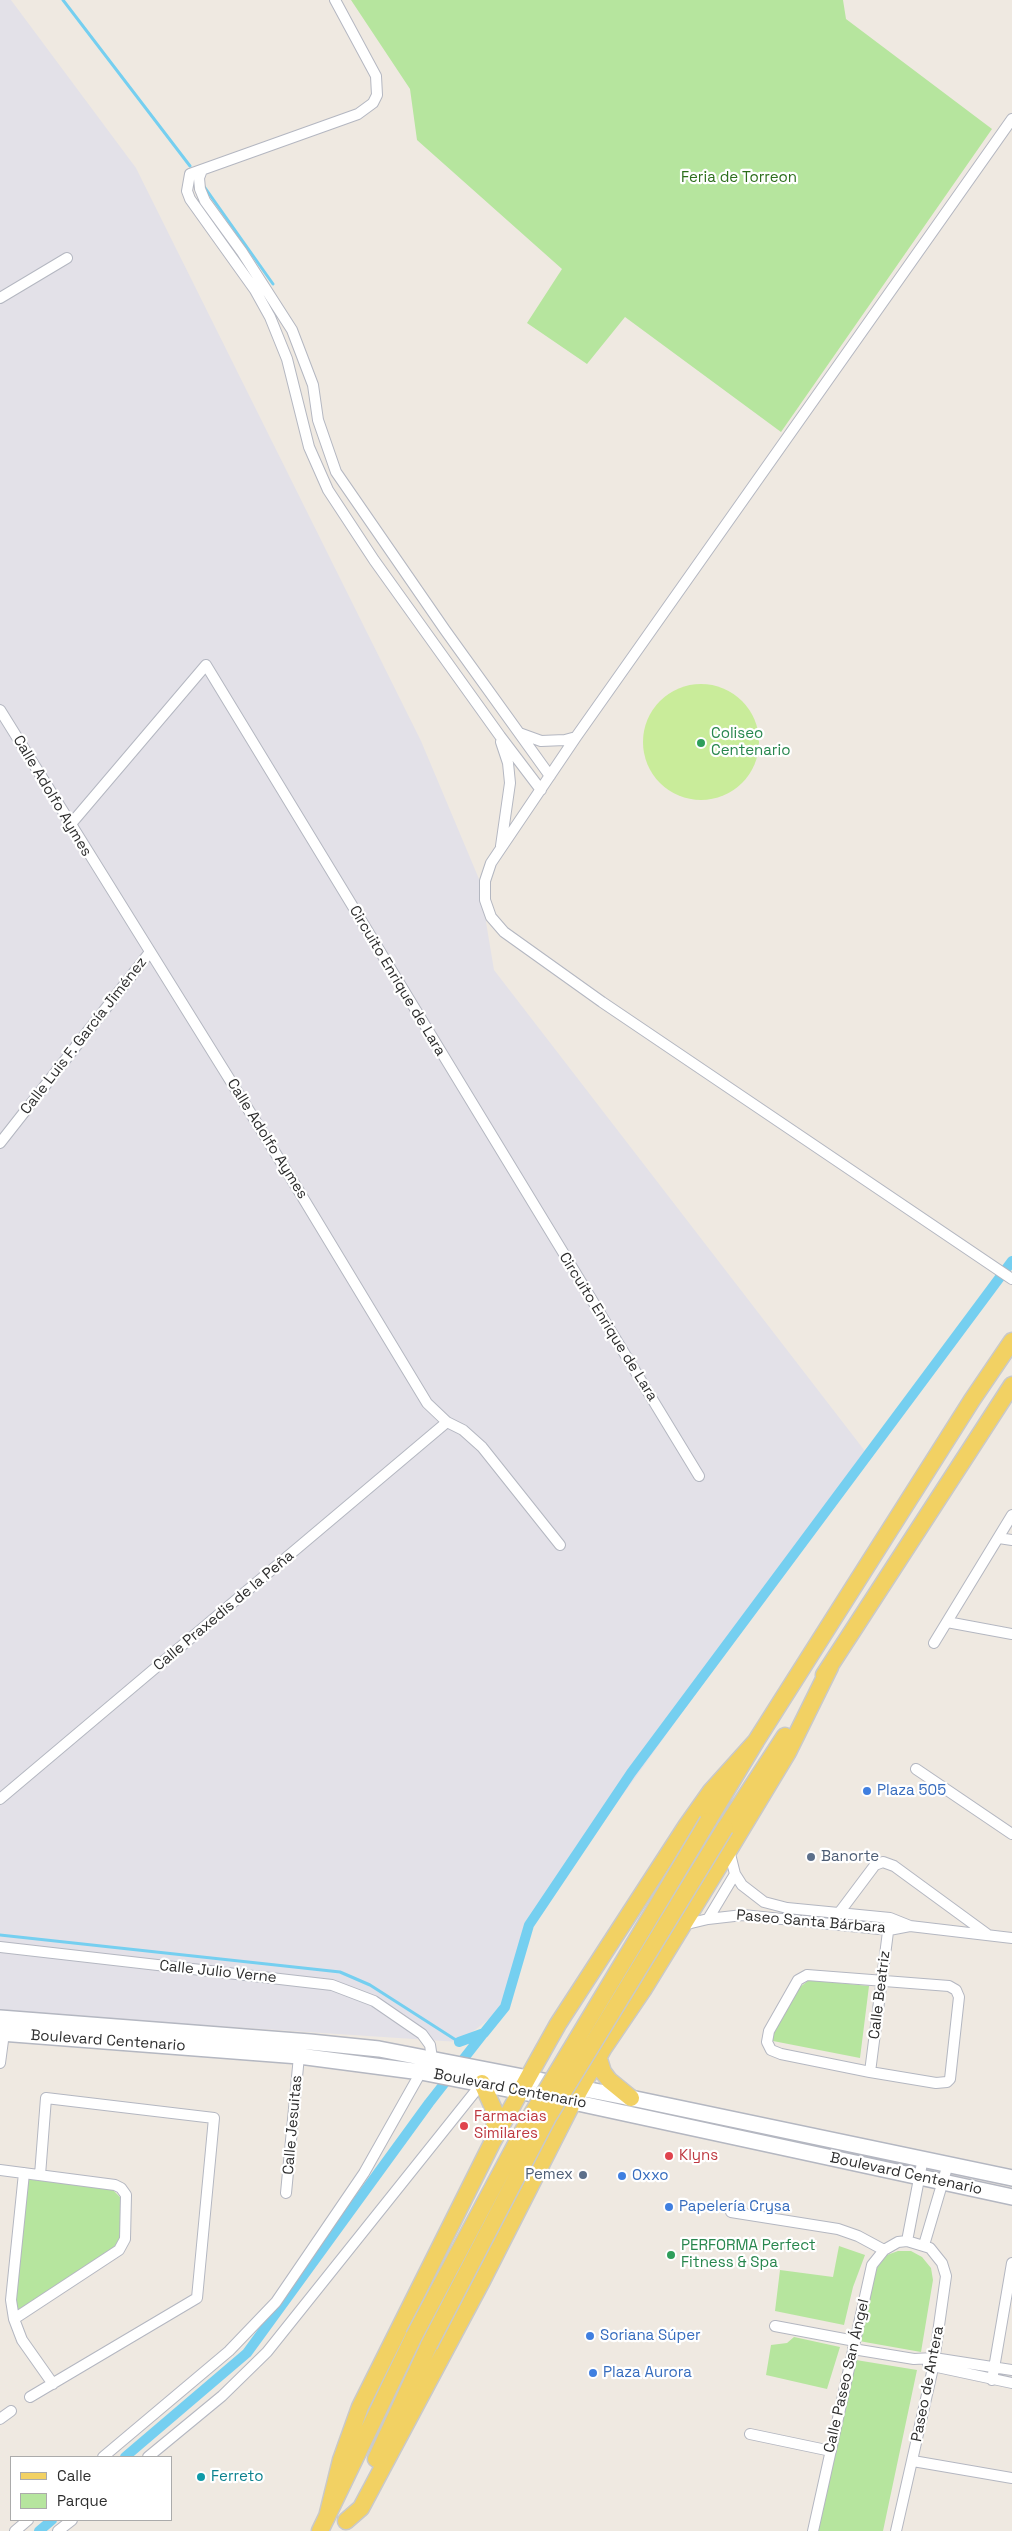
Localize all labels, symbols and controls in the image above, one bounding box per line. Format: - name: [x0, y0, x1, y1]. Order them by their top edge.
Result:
- park label: Feria de Torreon: [681, 169, 797, 187]
- place label: Coliseo Centenario: [711, 725, 790, 760]
- street label: Calle Adolfo Aymes: [9, 732, 95, 860]
- marker: Coliseo Centenario: [695, 737, 707, 749]
- street label: Circuito Enrique de Lara: [345, 903, 449, 1059]
- street label: Calle Luis F. García Jiménez: [17, 954, 151, 1118]
- street label: Calle Adolfo Aymes: [223, 1076, 311, 1202]
- street label: Circuito Enrique de Lara: [555, 1249, 661, 1405]
- street label: Calle Praxedis de la Peña: [150, 1547, 298, 1675]
- place label: Plaza 505: [877, 1782, 946, 1800]
- marker: Plaza 505: [861, 1785, 873, 1797]
- place label: Banorte: [821, 1848, 879, 1866]
- marker: Banorte: [805, 1851, 817, 1863]
- street label: Paseo Santa Bárbara: [736, 1906, 886, 1938]
- street label: Calle Beatriz: [866, 1950, 894, 2040]
- street label: Calle Julio Verne: [158, 1957, 278, 1987]
- street label: Boulevard Centenario: [30, 2027, 186, 2055]
- street label: Boulevard Centenario: [432, 2065, 588, 2113]
- street label: Calle Jesuitas: [280, 2074, 306, 2176]
- place label: Farmacias Similares: [474, 2108, 547, 2143]
- marker: Farmacias Similares: [458, 2120, 470, 2132]
- place label: Klyns: [679, 2147, 718, 2165]
- street label: Boulevard Centenario: [828, 2149, 984, 2199]
- marker: Klyns: [663, 2150, 675, 2162]
- place label: Pemex: [525, 2166, 573, 2184]
- place label: Oxxo: [632, 2167, 669, 2185]
- marker: Pemex: [577, 2169, 589, 2181]
- marker: Oxxo: [616, 2170, 628, 2182]
- place label: Papelería Crysa: [679, 2198, 790, 2216]
- marker: Papelería Crysa: [663, 2201, 675, 2213]
- place label: PERFORMA Perfect Fitness & Spa: [681, 2237, 816, 2272]
- marker: PERFORMA Perfect Fitness & Spa: [665, 2249, 677, 2261]
- street label: Calle Paseo San Ángel: [821, 2297, 873, 2455]
- street label: Paseo de Antera: [908, 2325, 948, 2443]
- place label: Soriana Súper: [600, 2327, 701, 2345]
- marker: Soriana Súper: [584, 2330, 596, 2342]
- place label: Plaza Aurora: [603, 2364, 692, 2382]
- marker: Plaza Aurora: [587, 2367, 599, 2379]
- legend: [10, 2456, 172, 2521]
- text: Calle: [57, 2466, 92, 2485]
- place label: Ferreto: [211, 2468, 263, 2486]
- marker: Ferreto: [195, 2471, 207, 2483]
- text: Parque: [57, 2491, 108, 2510]

